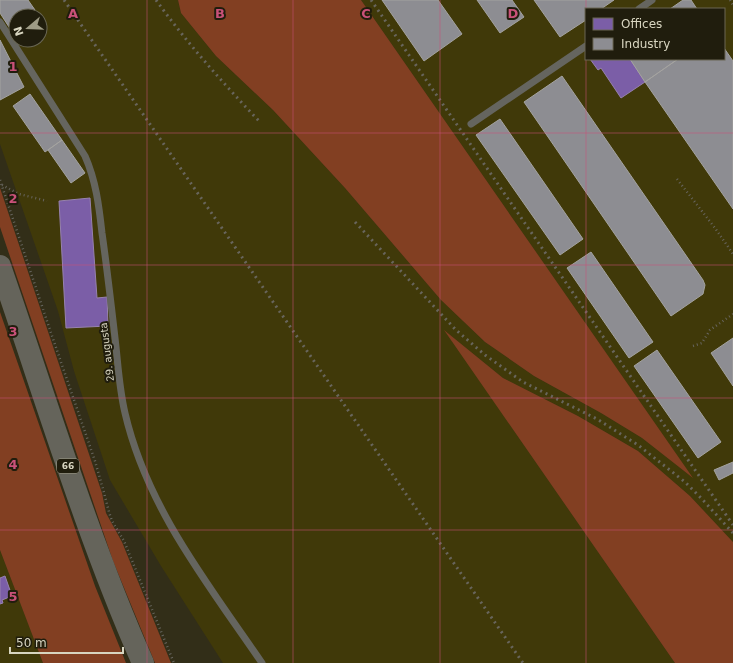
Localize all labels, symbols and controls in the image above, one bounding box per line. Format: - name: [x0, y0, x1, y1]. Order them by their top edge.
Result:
- text: A: [68, 6, 78, 21]
- text: B: [215, 6, 225, 21]
- text: C: [361, 6, 371, 21]
- text: D: [508, 6, 519, 21]
- north arrow: [8, 8, 48, 48]
- legend: [585, 8, 725, 60]
- text: Offices: [621, 17, 662, 31]
- text: N: [11, 25, 27, 38]
- text: Industry: [621, 37, 670, 51]
- text: 1: [8, 59, 18, 74]
- text: 2: [8, 191, 18, 206]
- street label: 29. augusta: [98, 322, 116, 382]
- text: 3: [8, 324, 18, 339]
- text: 4: [8, 457, 18, 472]
- road number: 66: [57, 459, 79, 473]
- text: 5: [8, 589, 18, 604]
- scale bar: [10, 629, 123, 655]
- text: 50 m: [16, 636, 47, 650]

